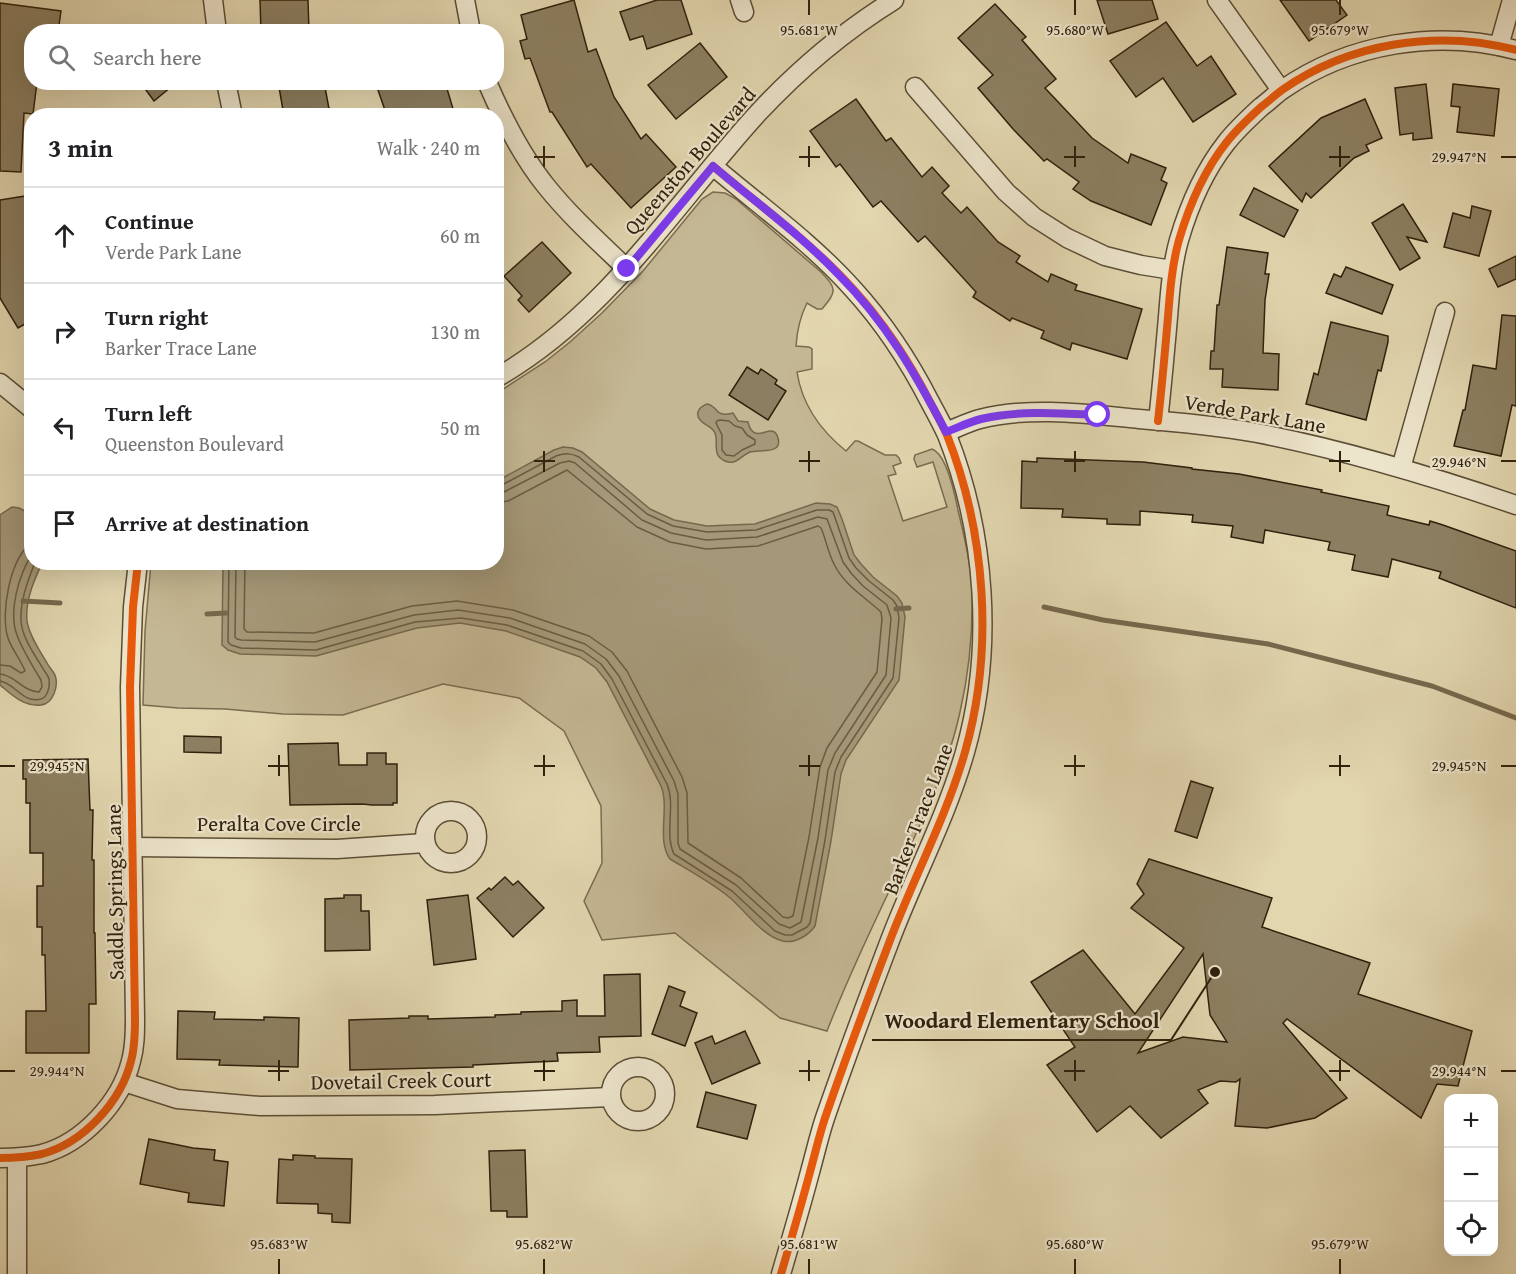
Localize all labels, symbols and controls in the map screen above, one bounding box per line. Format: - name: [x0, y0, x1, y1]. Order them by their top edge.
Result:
- text: 95.681°W: [780, 19, 838, 40]
- text: 95.680°W: [1046, 19, 1104, 40]
- text: 95.679°W: [1311, 19, 1369, 40]
- search box: [24, 24, 504, 90]
- icon: search: [45, 41, 78, 74]
- text: Search here: [93, 41, 202, 73]
- street label: Queenston Boulevard: [616, 79, 763, 242]
- text: 3 min: [48, 128, 113, 167]
- text: Walk · 240 m: [377, 133, 480, 162]
- text: 29.947°N: [1432, 146, 1487, 167]
- text: Continue: [105, 205, 194, 237]
- icon: ahead: [48, 219, 81, 252]
- text: 60 m: [440, 221, 480, 250]
- text: Verde Park Lane: [105, 237, 242, 266]
- route end: [613, 255, 639, 281]
- text: Turn right: [105, 301, 208, 333]
- icon: right: [48, 315, 81, 348]
- text: 130 m: [430, 317, 480, 346]
- text: Barker Trace Lane: [105, 333, 257, 362]
- street label: Verde Park Lane: [1182, 386, 1329, 441]
- text: Turn left: [105, 397, 192, 429]
- route start: [1084, 401, 1110, 427]
- icon: left: [48, 411, 81, 444]
- text: 50 m: [440, 413, 480, 442]
- text: Queenston Boulevard: [105, 429, 284, 458]
- text: 29.946°N: [1432, 451, 1487, 472]
- icon: arrive: [48, 507, 81, 540]
- text: Arrive at destination: [105, 507, 309, 539]
- street label: Barker Trace Lane: [874, 739, 961, 899]
- text: 29.945°N: [30, 755, 85, 776]
- text: 29.945°N: [1432, 755, 1487, 776]
- street label: Saddle Springs Lane: [97, 804, 132, 980]
- street label: Peralta Cove Circle: [197, 808, 361, 839]
- callout: Woodard Elementary School: [872, 1000, 1171, 1040]
- text: Woodard Elementary School: [884, 1004, 1160, 1036]
- text: 29.944°N: [30, 1060, 85, 1081]
- text: 29.944°N: [1432, 1060, 1487, 1081]
- street label: Dovetail Creek Court: [310, 1063, 492, 1098]
- map controls: [1444, 1094, 1498, 1256]
- button: +: [1444, 1094, 1498, 1148]
- button: −: [1444, 1148, 1498, 1202]
- button: locate: [1444, 1202, 1498, 1256]
- text: 95.683°W: [250, 1233, 308, 1254]
- text: 95.682°W: [515, 1233, 573, 1254]
- text: 95.681°W: [780, 1233, 838, 1254]
- text: 95.680°W: [1046, 1233, 1104, 1254]
- text: 95.679°W: [1311, 1233, 1369, 1254]

